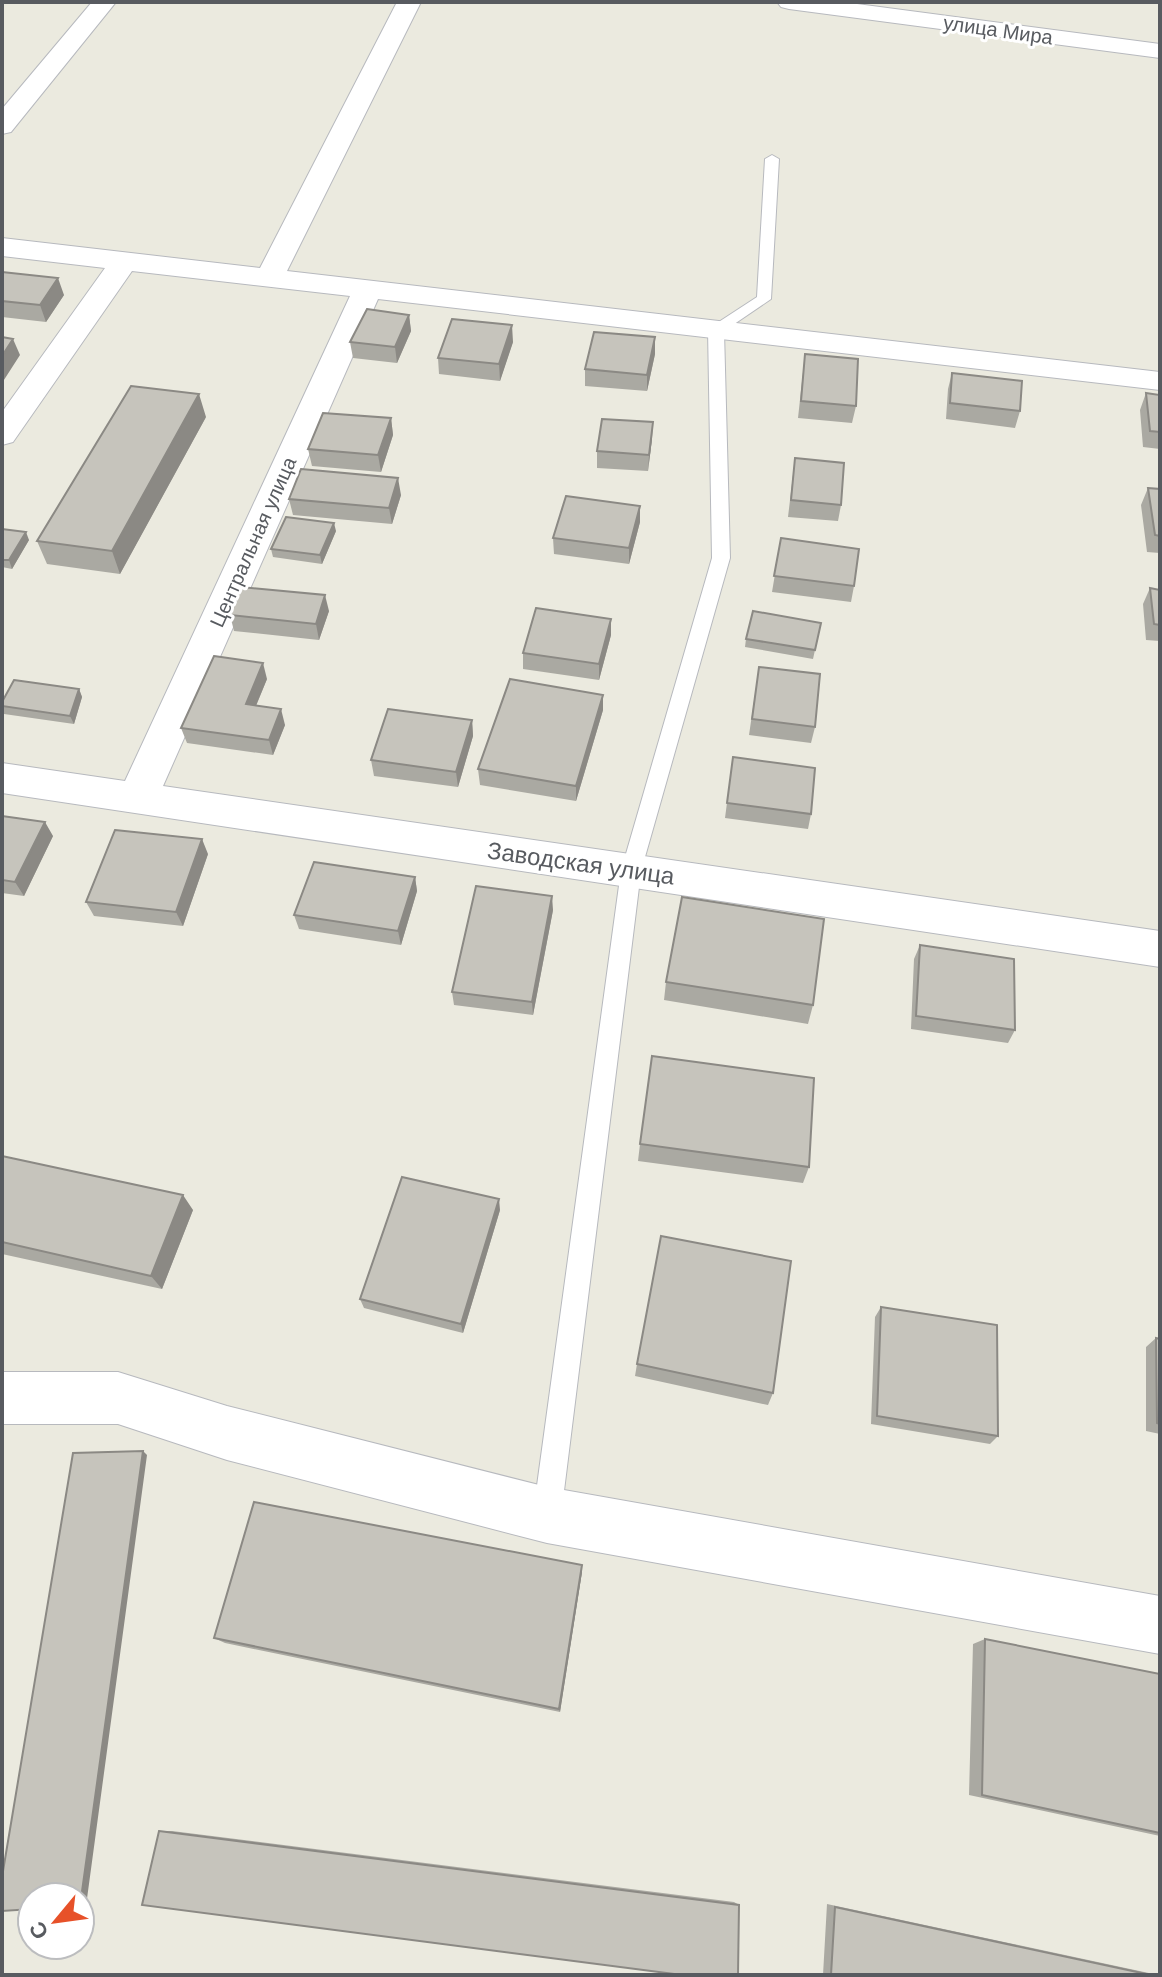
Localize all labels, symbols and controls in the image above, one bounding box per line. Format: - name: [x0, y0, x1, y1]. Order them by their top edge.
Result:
- street label: улица Мира: [942, 9, 1055, 51]
- street label: Центральная улица: [204, 452, 303, 631]
- street label: Заводская улица: [485, 835, 677, 892]
- north arrow: [16, 1881, 96, 1961]
- text: С: [22, 1916, 55, 1944]

